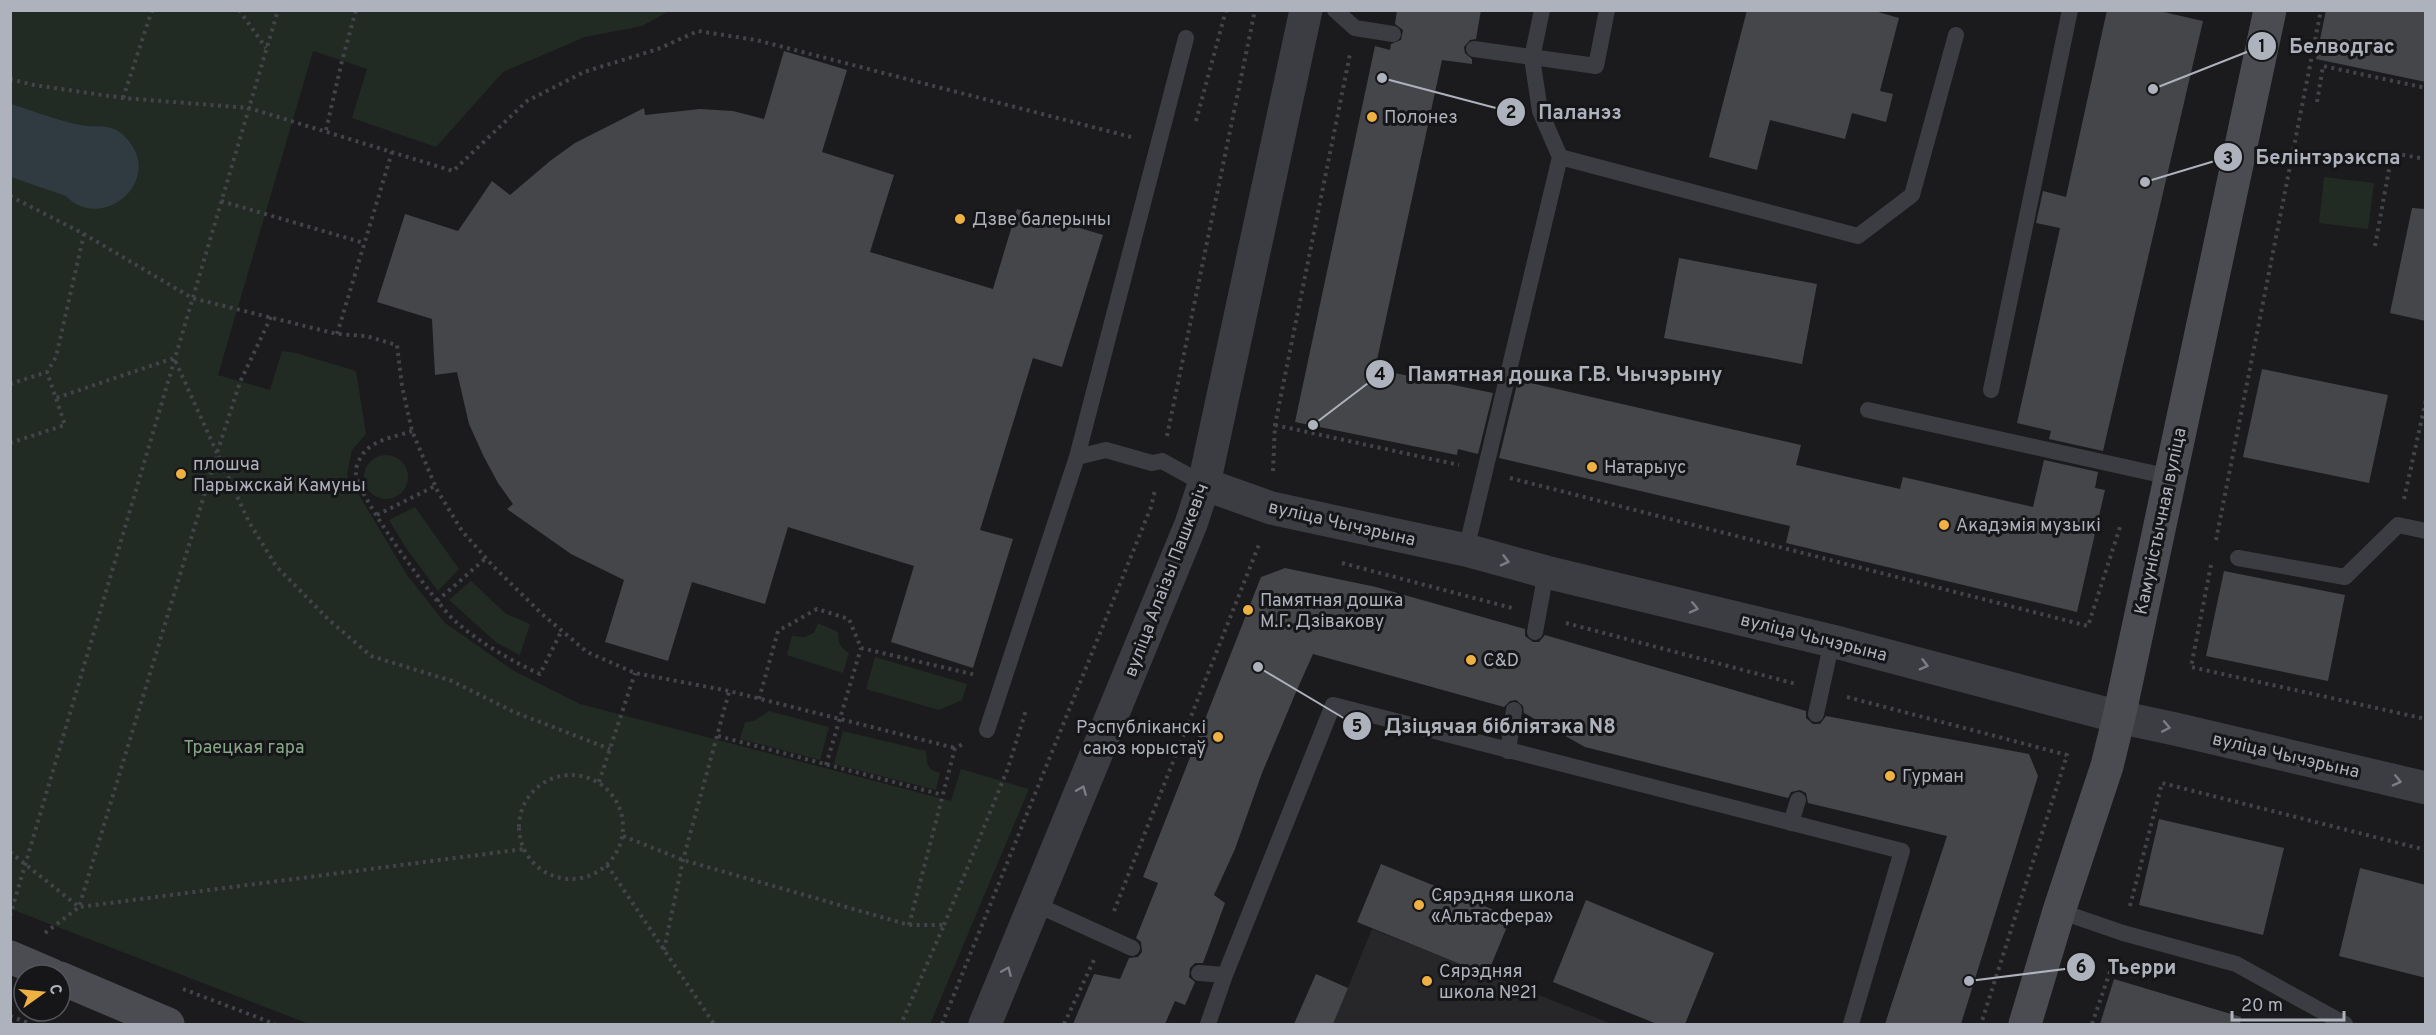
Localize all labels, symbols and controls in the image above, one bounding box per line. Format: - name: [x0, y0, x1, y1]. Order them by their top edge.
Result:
- callout: Белводгас: [2247, 27, 2407, 65]
- text: Белводгас: [2289, 35, 2395, 61]
- text: 1: [2258, 36, 2266, 59]
- callout: Паланэз: [1496, 93, 1634, 131]
- text: Паланэз: [1538, 101, 1622, 127]
- text: 2: [1505, 102, 1517, 125]
- place label: Полонез: [1384, 107, 1458, 130]
- marker: Полонез: [1365, 110, 1379, 124]
- callout: Белінтэрэкспа: [2213, 138, 2412, 176]
- text: Белінтэрэкспа: [2256, 146, 2400, 172]
- text: 3: [2223, 148, 2233, 171]
- place label: Дзве балерыны: [972, 209, 1111, 232]
- marker: Дзве балерыны: [953, 212, 967, 226]
- callout: Памятная дошка Г.В. Чычэрыну: [1365, 355, 1734, 393]
- text: Памятная дошка Г.В. Чычэрыну: [1408, 363, 1722, 389]
- text: 4: [1374, 364, 1386, 387]
- street label: Камуністычная вуліца: [2130, 426, 2193, 617]
- place label: плошча Парыжскай Камуны: [193, 454, 366, 498]
- place label: Натарыус: [1604, 457, 1686, 480]
- marker: Натарыус: [1585, 460, 1599, 474]
- marker: плошча Парыжскай Камуны: [174, 467, 188, 481]
- street label: вуліца Алаізы Пашкевіч: [1120, 480, 1215, 681]
- street label: вуліца Чычэрына: [1266, 496, 1417, 553]
- place label: Акадэмія музыкі: [1956, 515, 2101, 538]
- marker: Акадэмія музыкі: [1937, 518, 1951, 532]
- one-way arrow: [1499, 554, 1510, 566]
- place label: Памятная дошка М.Г. Дзівакову: [1260, 590, 1403, 634]
- one-way arrow: [1689, 600, 1699, 613]
- marker: Памятная дошка М.Г. Дзівакову: [1241, 603, 1255, 617]
- street label: вуліца Чычэрына: [1738, 609, 1889, 668]
- place label: C&D: [1483, 650, 1519, 673]
- marker: C&D: [1464, 653, 1478, 667]
- one-way arrow: [1918, 658, 1929, 670]
- callout: Дзіцячая бібліятэка N8: [1342, 707, 1628, 745]
- text: Дзіцячая бібліятэка N8: [1384, 715, 1616, 741]
- text: 5: [1352, 716, 1363, 739]
- place label: Рэспубліканскі саюз юрыстаў: [1076, 717, 1206, 761]
- one-way arrow: [2161, 720, 2171, 733]
- street label: вуліца Чычэрына: [2210, 728, 2361, 785]
- marker: Рэспубліканскі саюз юрыстаў: [1211, 730, 1225, 744]
- park label: Траецкая гара: [184, 737, 304, 760]
- place label: Гурман: [1902, 766, 1964, 789]
- marker: Гурман: [1883, 769, 1897, 783]
- one-way arrow: [2392, 773, 2402, 786]
- one-way arrow: [1075, 786, 1087, 797]
- place label: Сярэдняя школа «Альтасфера»: [1431, 885, 1574, 929]
- marker: Сярэдняя школа «Альтасфера»: [1412, 898, 1426, 912]
- callout: Тьерри: [2066, 948, 2189, 986]
- text: Тьерри: [2108, 956, 2176, 982]
- text: 6: [2075, 957, 2087, 980]
- place label: Сярэдняя школа №21: [1439, 961, 1537, 1005]
- north arrow: [12, 963, 72, 1023]
- one-way arrow: [1000, 966, 1012, 977]
- marker: Сярэдняя школа №21: [1420, 974, 1434, 988]
- text: С: [44, 982, 66, 997]
- scale bar: [2232, 984, 2344, 1022]
- text: 20 m: [2241, 995, 2283, 1018]

